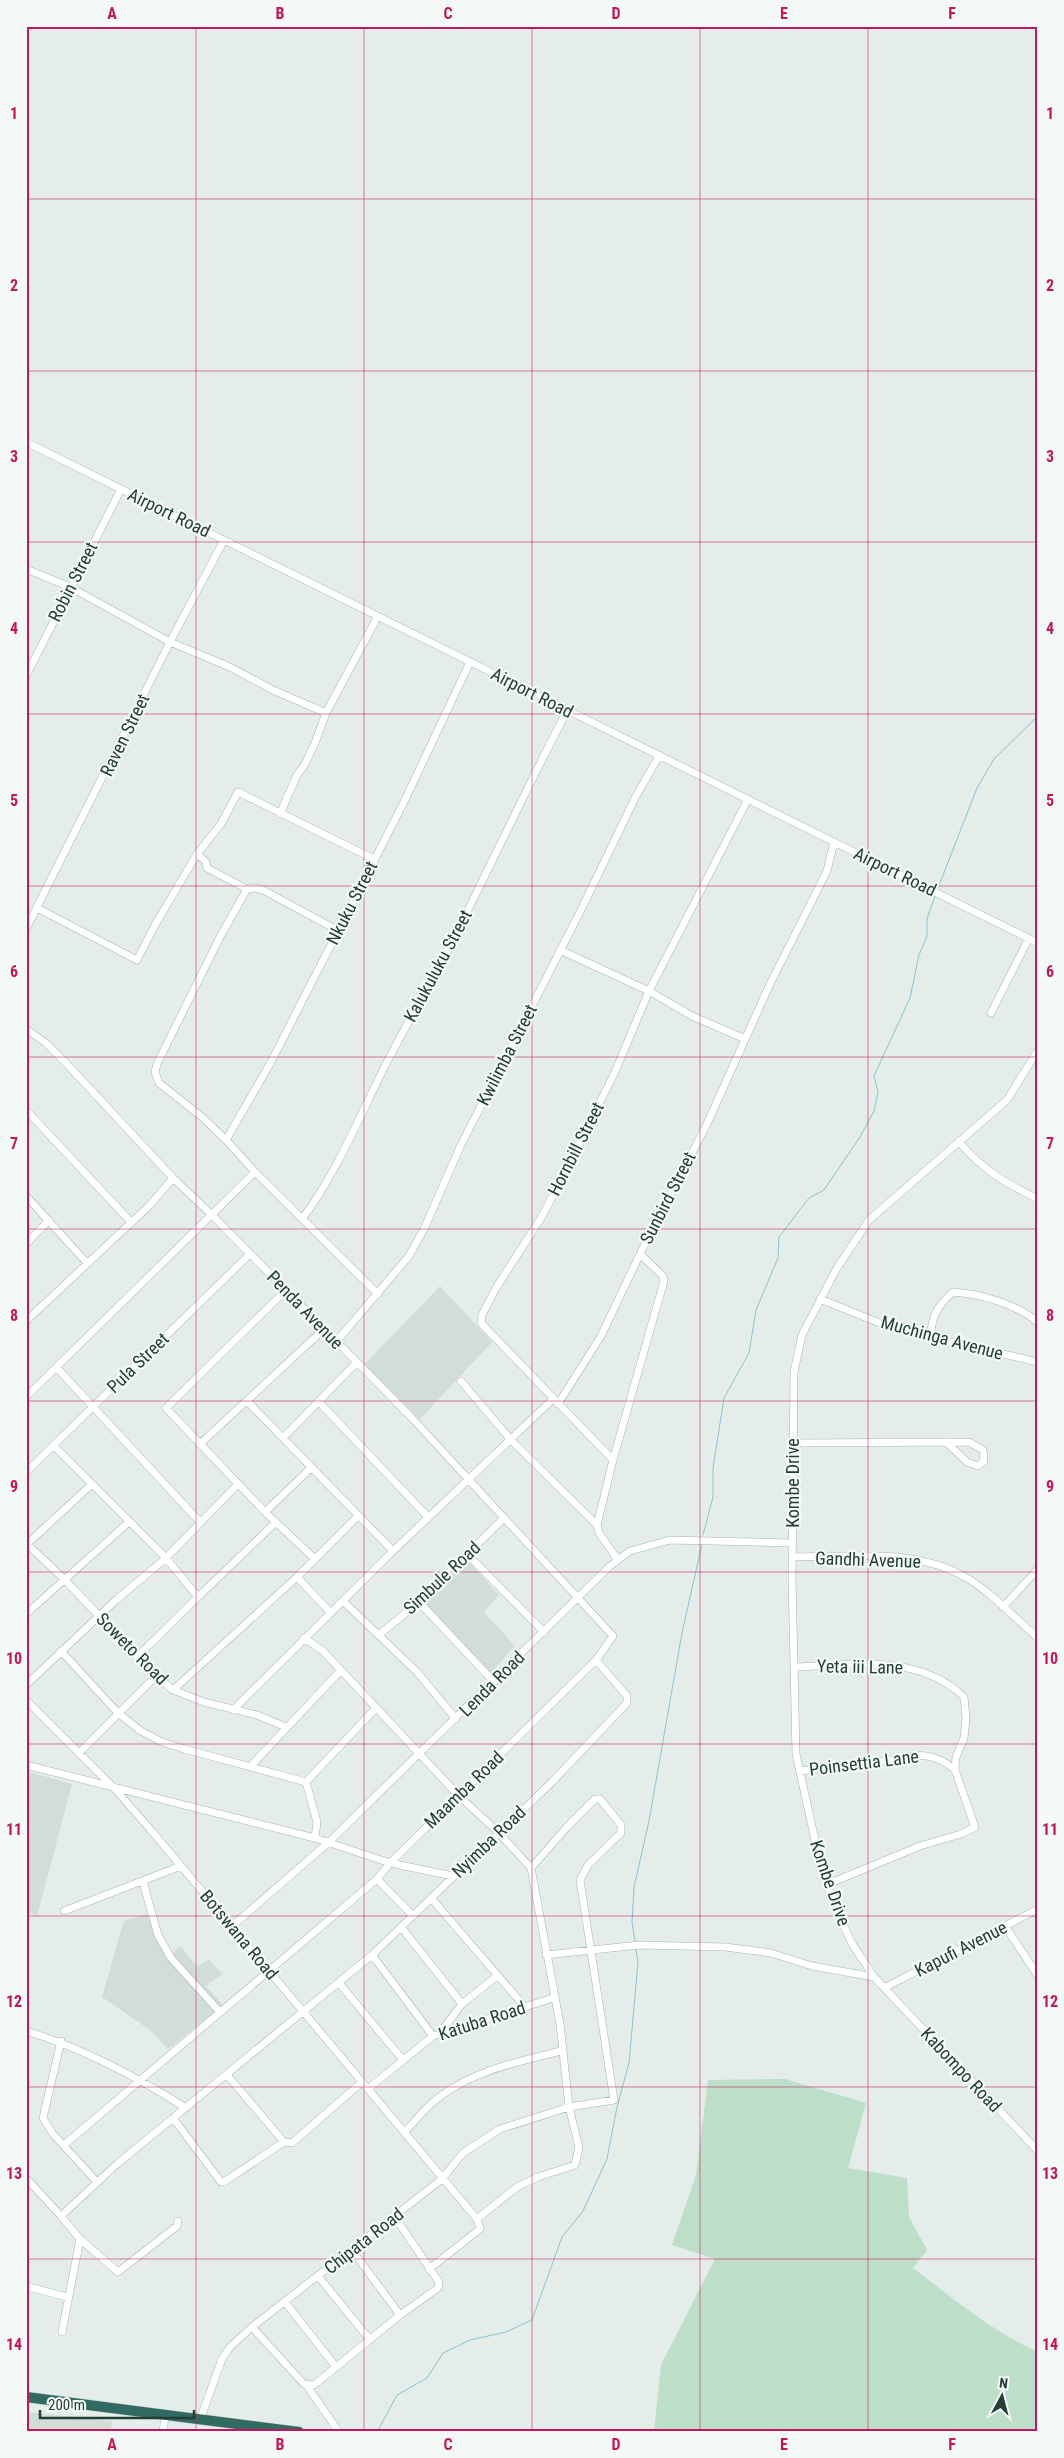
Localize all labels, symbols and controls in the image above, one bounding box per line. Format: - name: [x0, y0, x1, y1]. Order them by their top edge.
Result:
- text: A: [107, 4, 117, 23]
- text: B: [276, 4, 285, 23]
- text: C: [443, 4, 453, 23]
- text: D: [611, 4, 621, 23]
- text: E: [780, 4, 788, 23]
- text: F: [948, 4, 956, 23]
- text: 1: [10, 104, 18, 123]
- text: 1: [1046, 104, 1054, 123]
- text: 2: [10, 276, 18, 295]
- text: 2: [1046, 276, 1054, 295]
- text: 3: [10, 447, 18, 466]
- text: 3: [1046, 447, 1054, 466]
- street label: Airport Road: [124, 484, 214, 542]
- street label: Robin Street: [44, 538, 102, 625]
- text: 4: [10, 619, 18, 638]
- text: 4: [1046, 619, 1054, 638]
- street label: Airport Road: [488, 663, 577, 722]
- street label: Raven Street: [96, 690, 154, 779]
- text: 5: [10, 791, 18, 810]
- text: 5: [1046, 791, 1054, 810]
- street label: Airport Road: [850, 843, 940, 901]
- street label: Nkuku Street: [322, 857, 382, 948]
- street label: Kalukuluku Street: [399, 906, 476, 1025]
- text: 6: [10, 962, 18, 981]
- text: 6: [1046, 962, 1054, 981]
- street label: Kwilimba Street: [472, 1001, 541, 1109]
- street label: Hornbill Street: [543, 1099, 608, 1199]
- text: 7: [10, 1134, 18, 1153]
- text: 7: [1046, 1134, 1054, 1153]
- street label: Sunbird Street: [635, 1148, 700, 1247]
- street label: Penda Avenue: [263, 1266, 348, 1353]
- text: 8: [10, 1306, 18, 1325]
- text: 8: [1046, 1306, 1054, 1325]
- street label: Muchinga Avenue: [879, 1311, 1006, 1364]
- street label: Pula Street: [102, 1328, 173, 1397]
- street label: Kombe Drive: [782, 1438, 803, 1528]
- text: 9: [10, 1477, 18, 1496]
- text: 9: [1046, 1477, 1054, 1496]
- street label: Simbule Road: [399, 1537, 484, 1619]
- street label: Gandhi Avenue: [815, 1547, 921, 1572]
- street label: Soweto Road: [92, 1608, 173, 1689]
- street label: Lenda Road: [455, 1647, 529, 1721]
- text: 10: [6, 1649, 22, 1668]
- text: 10: [1042, 1649, 1058, 1668]
- street label: Yeta iii Lane: [817, 1655, 903, 1678]
- street label: Poinsettia Lane: [808, 1745, 920, 1780]
- street label: Maamba Road: [420, 1747, 508, 1833]
- street label: Nyimba Road: [448, 1801, 530, 1882]
- text: 11: [6, 1820, 22, 1839]
- text: 11: [1042, 1820, 1058, 1839]
- street label: Kombe Drive: [806, 1837, 855, 1929]
- street label: Botswana Road: [196, 1886, 283, 1984]
- street label: Kapufi Avenue: [911, 1916, 1010, 1981]
- text: 12: [6, 1992, 22, 2011]
- text: 12: [1042, 1992, 1058, 2011]
- street label: Katuba Road: [436, 1997, 528, 2044]
- street label: Kabompo Road: [917, 2023, 1006, 2116]
- text: 13: [6, 2164, 22, 2183]
- text: 13: [1042, 2164, 1058, 2183]
- street label: Chipata Road: [320, 2203, 407, 2278]
- text: 14: [6, 2335, 22, 2354]
- text: 14: [1042, 2335, 1058, 2354]
- north arrow: [976, 2370, 1026, 2420]
- text: N: [998, 2375, 1009, 2392]
- scale bar: [40, 2388, 194, 2420]
- text: 200 m: [48, 2396, 85, 2414]
- text: A: [107, 2435, 117, 2454]
- text: B: [276, 2435, 285, 2454]
- text: C: [443, 2435, 453, 2454]
- text: D: [611, 2435, 621, 2454]
- text: E: [780, 2435, 788, 2454]
- text: F: [948, 2435, 956, 2454]

